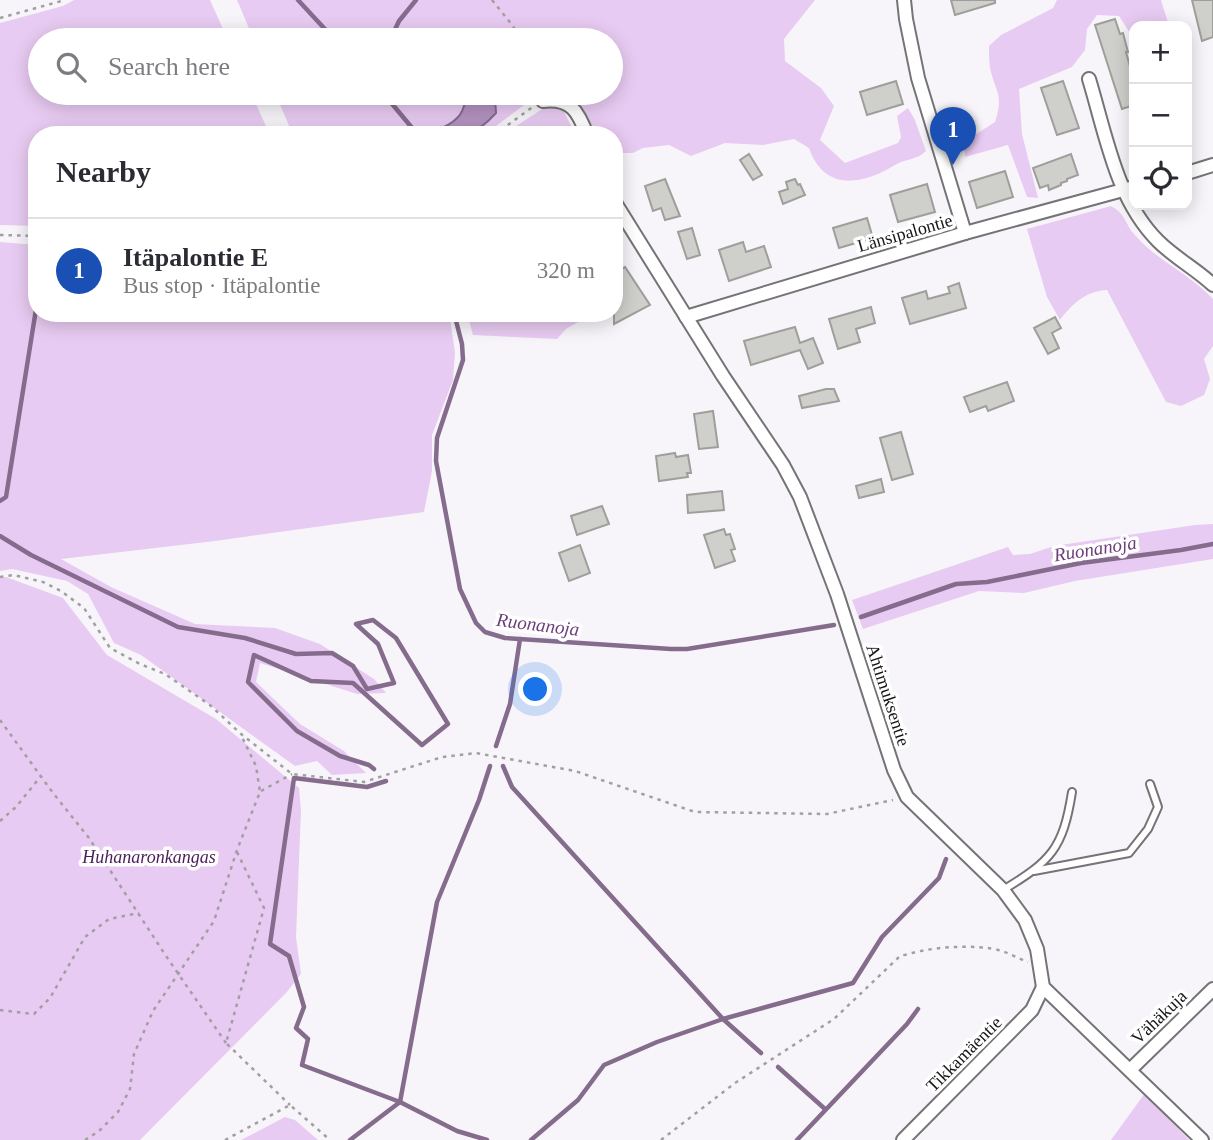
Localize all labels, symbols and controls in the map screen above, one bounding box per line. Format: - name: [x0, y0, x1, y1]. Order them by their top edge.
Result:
- map controls: [1129, 21, 1192, 210]
- button: +: [1129, 21, 1192, 84]
- search box: [28, 28, 623, 105]
- icon: search: [52, 48, 90, 86]
- text: Search here: [108, 52, 230, 81]
- button: −: [1129, 84, 1192, 147]
- pin: 1: [930, 107, 976, 165]
- button: locate: [1129, 147, 1192, 210]
- text: Nearby: [56, 155, 151, 188]
- street label: Länsipalontie: [855, 210, 955, 256]
- text: Itäpalontie E: [123, 243, 268, 272]
- text: 1: [73, 258, 85, 283]
- text: 320 m: [537, 258, 595, 283]
- text: Bus stop · Itäpalontie: [123, 273, 320, 298]
- water label: Ruonanoja: [1051, 532, 1138, 566]
- water label: Ruonanoja: [494, 609, 581, 640]
- street label: Ahtimuksentie: [862, 642, 914, 748]
- your location: [518, 672, 552, 706]
- park label: Huhanaronkangas: [81, 847, 216, 867]
- street label: Vähäkuja: [1127, 986, 1191, 1048]
- street label: Tikkamäentie: [922, 1012, 1006, 1096]

